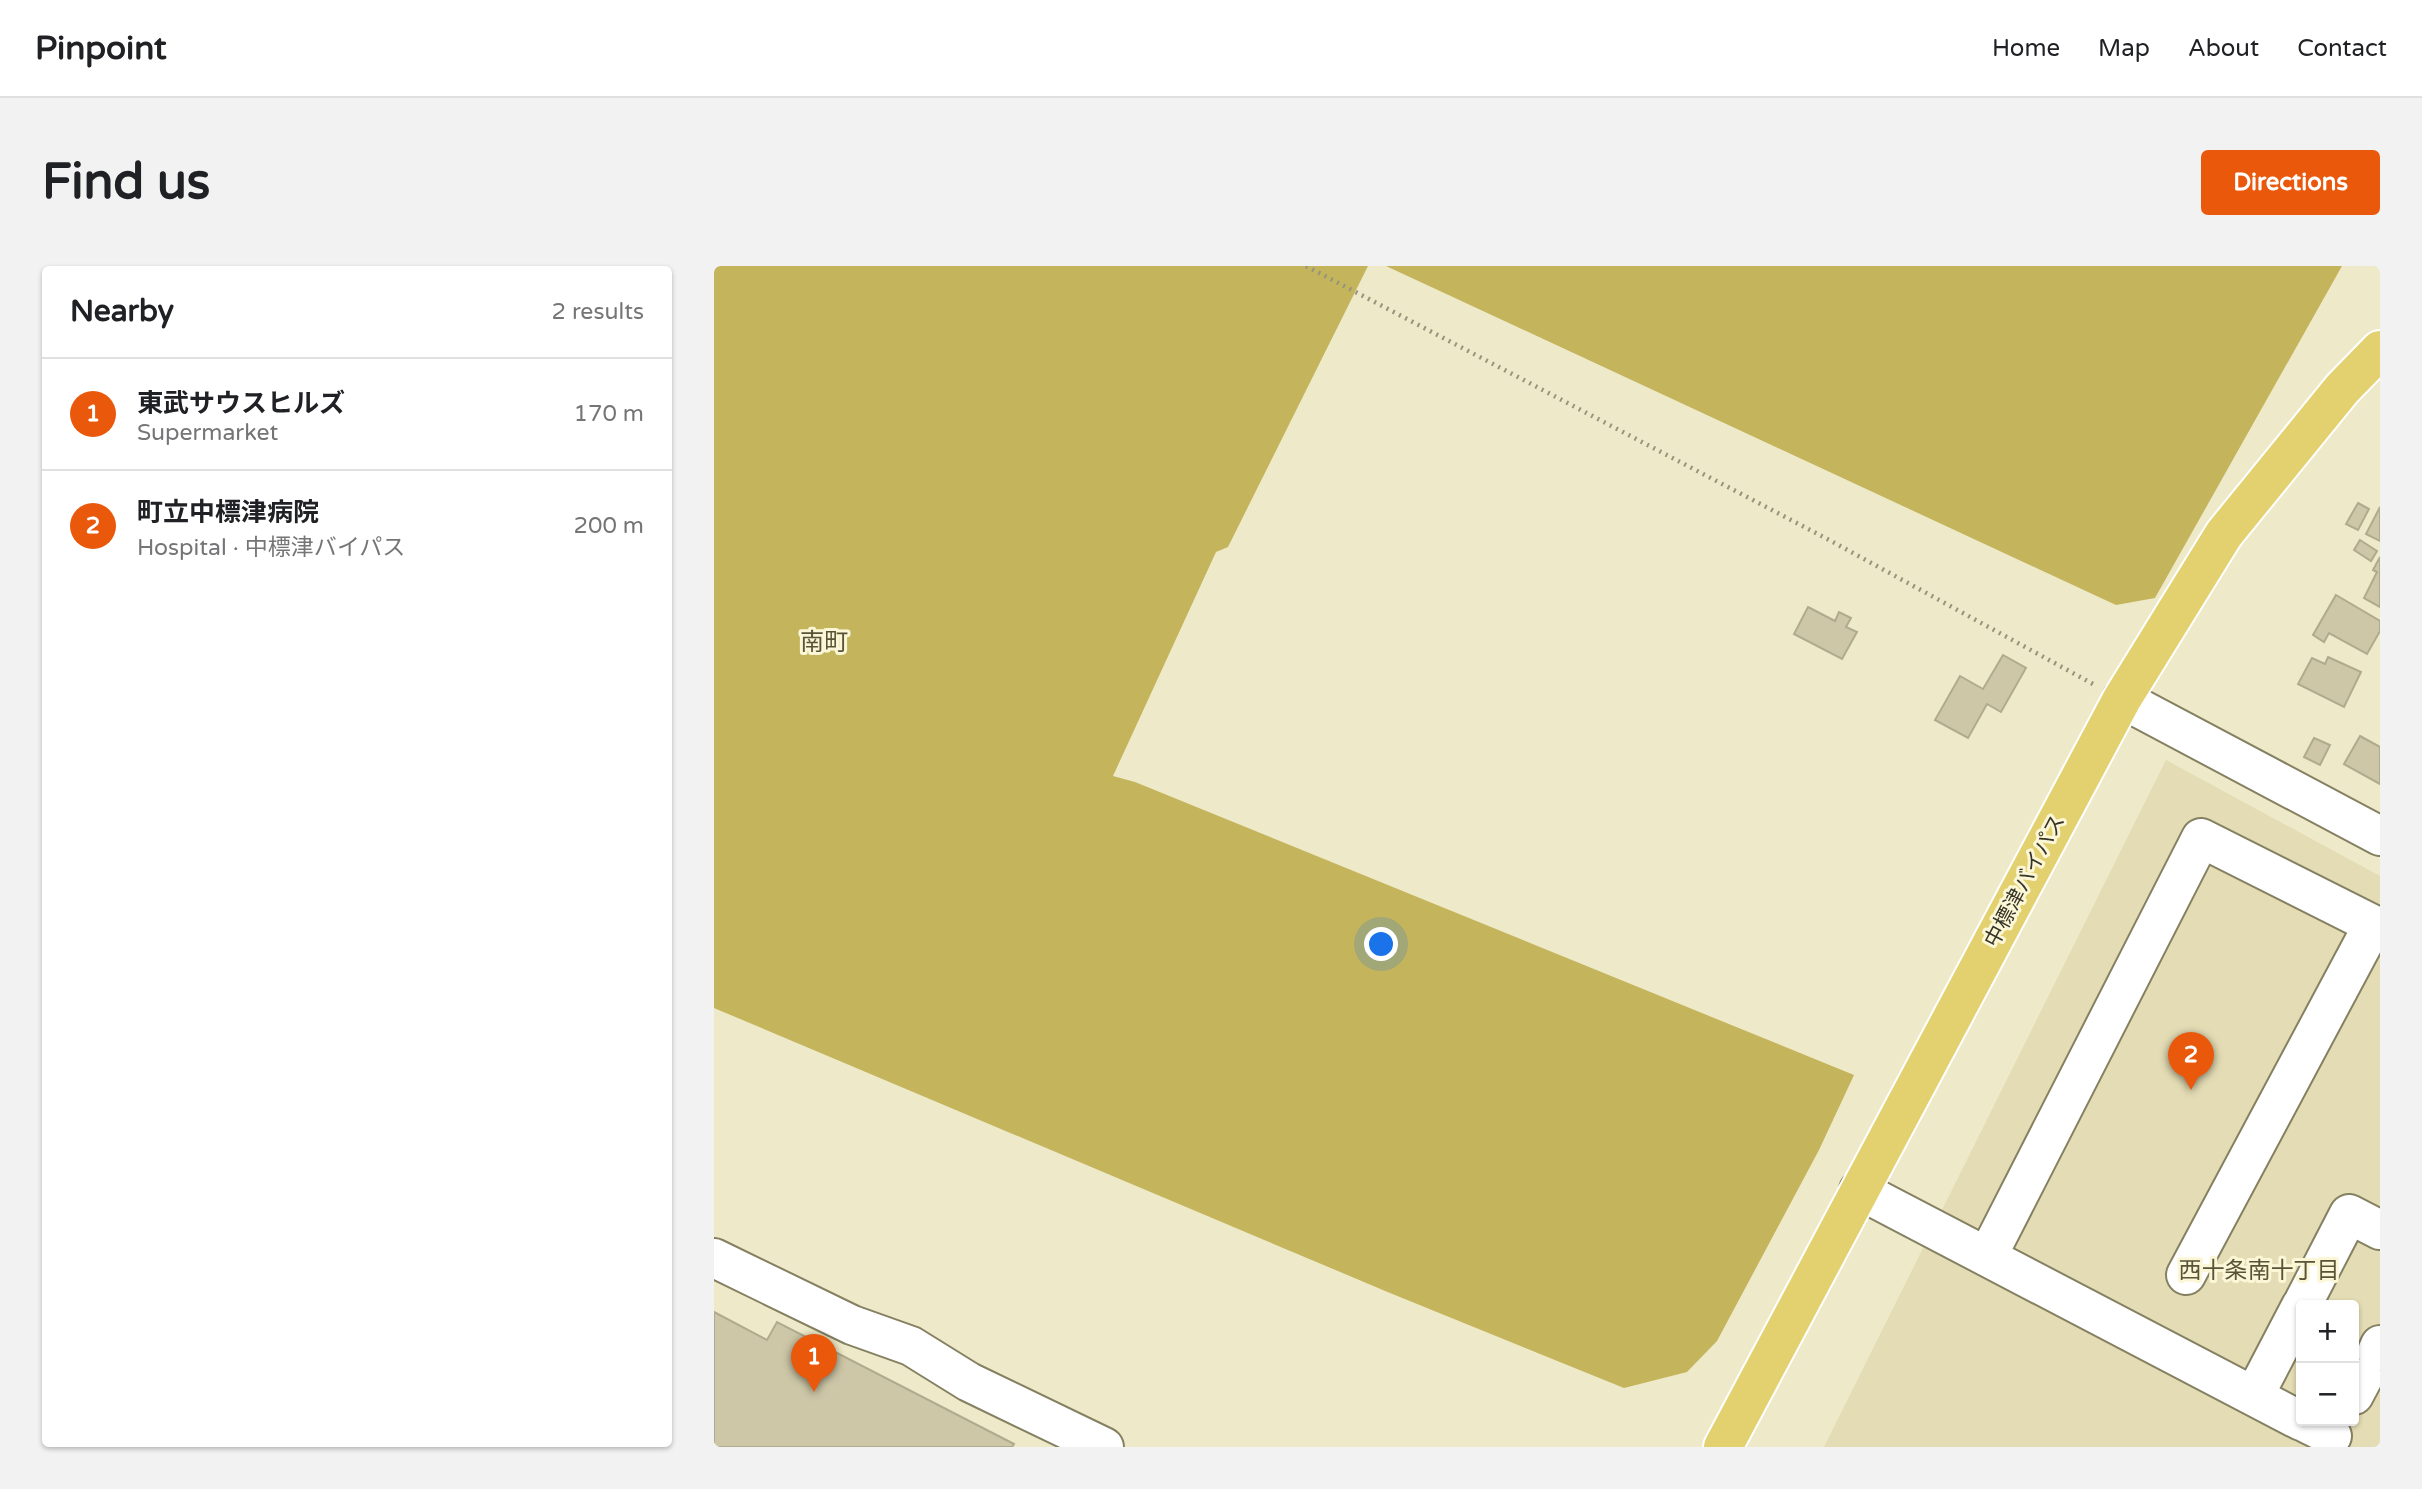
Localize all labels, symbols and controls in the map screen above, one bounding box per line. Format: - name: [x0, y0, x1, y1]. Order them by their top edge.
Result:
- text: Pinpoint: [35, 29, 167, 68]
- text: Home: [1992, 34, 2060, 63]
- text: Map: [2098, 34, 2150, 63]
- text: About: [2188, 34, 2259, 63]
- text: Contact: [2297, 34, 2387, 63]
- button: Directions: [2201, 150, 2380, 215]
- text: Find us: [42, 153, 210, 212]
- text: Nearby: [70, 293, 174, 330]
- text: 2 results: [551, 298, 644, 326]
- text: 東武サウスヒルズ: [137, 388, 345, 419]
- text: 1: [86, 400, 100, 428]
- text: 170 m: [574, 400, 644, 428]
- text: Supermarket: [137, 419, 278, 447]
- text: 町立中標津病院: [137, 497, 319, 528]
- text: 2: [86, 512, 100, 540]
- text: 200 m: [574, 512, 644, 540]
- text: Hospital · 中標津バイパス: [137, 534, 405, 562]
- district label: 南町: [800, 628, 848, 657]
- street label: 中標津バイパス: [1980, 810, 2070, 952]
- your location: [1364, 927, 1398, 961]
- pin: 2: [2168, 1032, 2214, 1090]
- district label: 西十条南十丁目: [2179, 1257, 2340, 1285]
- map controls: [2296, 1300, 2359, 1426]
- button: +: [2296, 1300, 2359, 1363]
- pin: 1: [791, 1334, 837, 1392]
- button: −: [2296, 1363, 2359, 1426]

